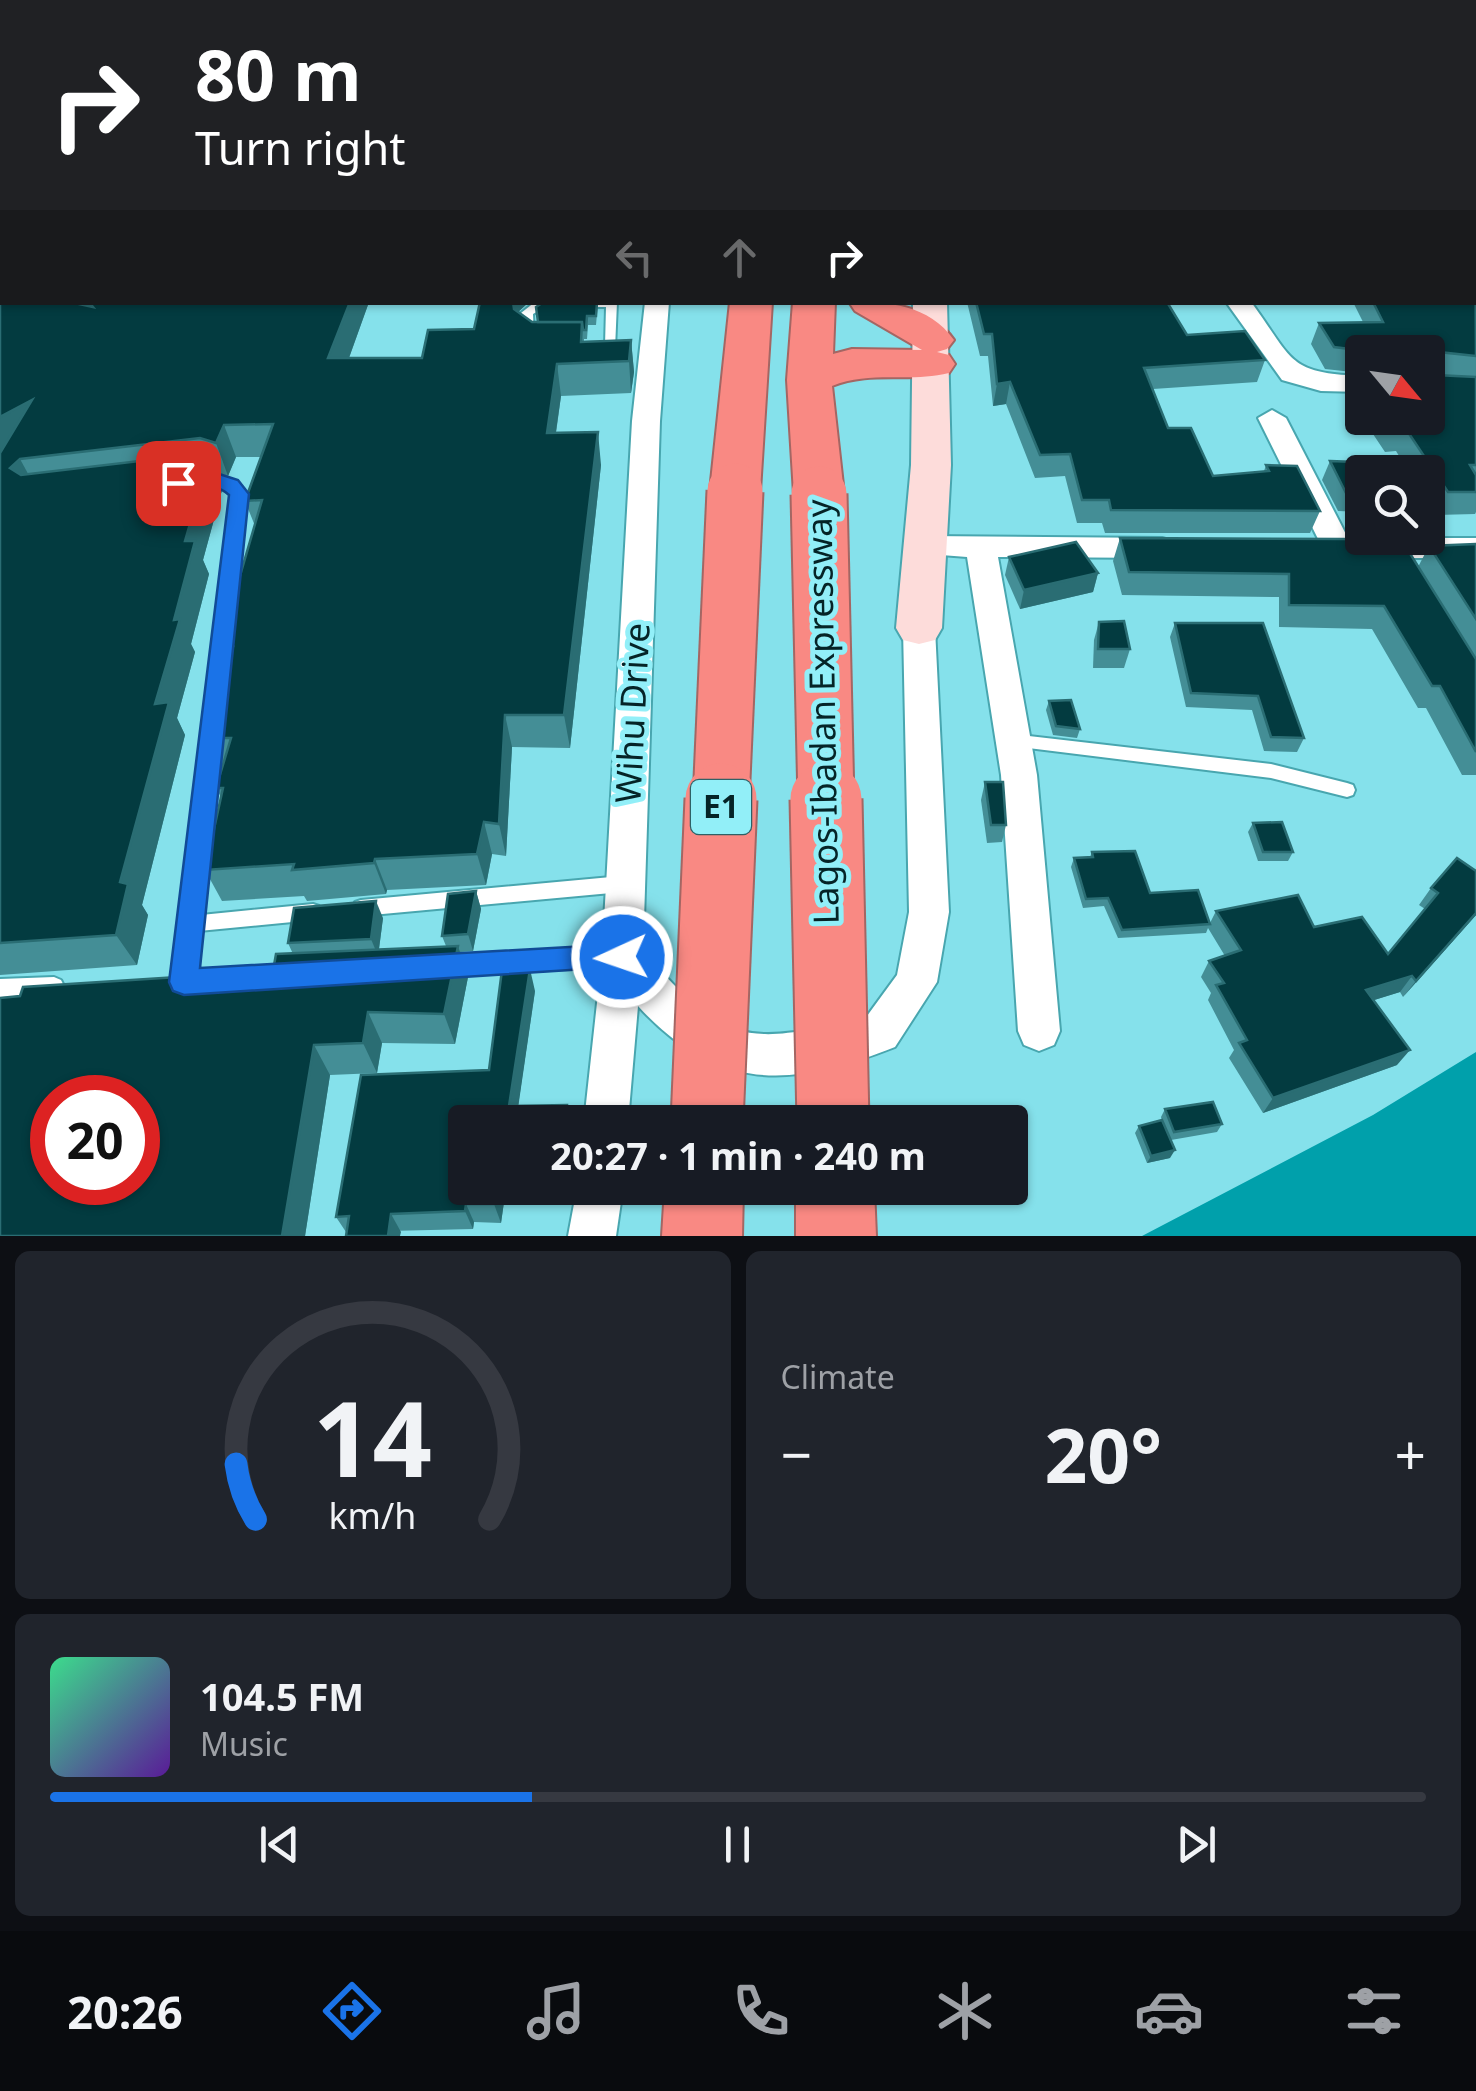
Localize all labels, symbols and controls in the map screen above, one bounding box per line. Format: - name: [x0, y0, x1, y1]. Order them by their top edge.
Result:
- text: 80 m: [195, 26, 362, 122]
- icon: right: [30, 40, 160, 170]
- text: Turn right: [195, 117, 406, 178]
- icon: left: [607, 230, 662, 285]
- icon: ahead: [712, 230, 767, 285]
- icon: right: [817, 230, 872, 285]
- north arrow: [1345, 335, 1445, 435]
- map controls: [1345, 335, 1445, 555]
- pin: [136, 441, 221, 526]
- button: search: [1345, 455, 1445, 555]
- icon: arrive: [151, 456, 206, 511]
- street label: Lagos-Ibadan Expressway: [794, 499, 849, 925]
- street label: Wihu Drive: [603, 622, 660, 804]
- road number: E1: [691, 780, 751, 834]
- position arrow: [570, 905, 674, 1009]
- speed limit sign: 20: [30, 1075, 160, 1205]
- text: 20:27 · 1 min · 240 m: [550, 1129, 926, 1181]
- text: Climate: [781, 1355, 895, 1398]
- text: 14: [313, 1366, 432, 1507]
- text: 20°: [1044, 1403, 1162, 1505]
- text: −: [781, 1416, 812, 1491]
- text: +: [1395, 1416, 1426, 1491]
- text: km/h: [329, 1491, 417, 1539]
- text: 104.5 FM: [200, 1670, 364, 1722]
- text: Music: [200, 1722, 288, 1765]
- icon: previous: [252, 1817, 307, 1872]
- icon: pause: [710, 1817, 765, 1872]
- icon: next: [1169, 1817, 1224, 1872]
- icon: directions: [317, 1976, 387, 2046]
- icon: music: [521, 1976, 591, 2046]
- icon: phone: [726, 1976, 796, 2046]
- icon: climate: [930, 1976, 1000, 2046]
- icon: car: [1134, 1976, 1204, 2046]
- icon: filters: [1339, 1976, 1409, 2046]
- text: 20:26: [67, 1981, 183, 2042]

